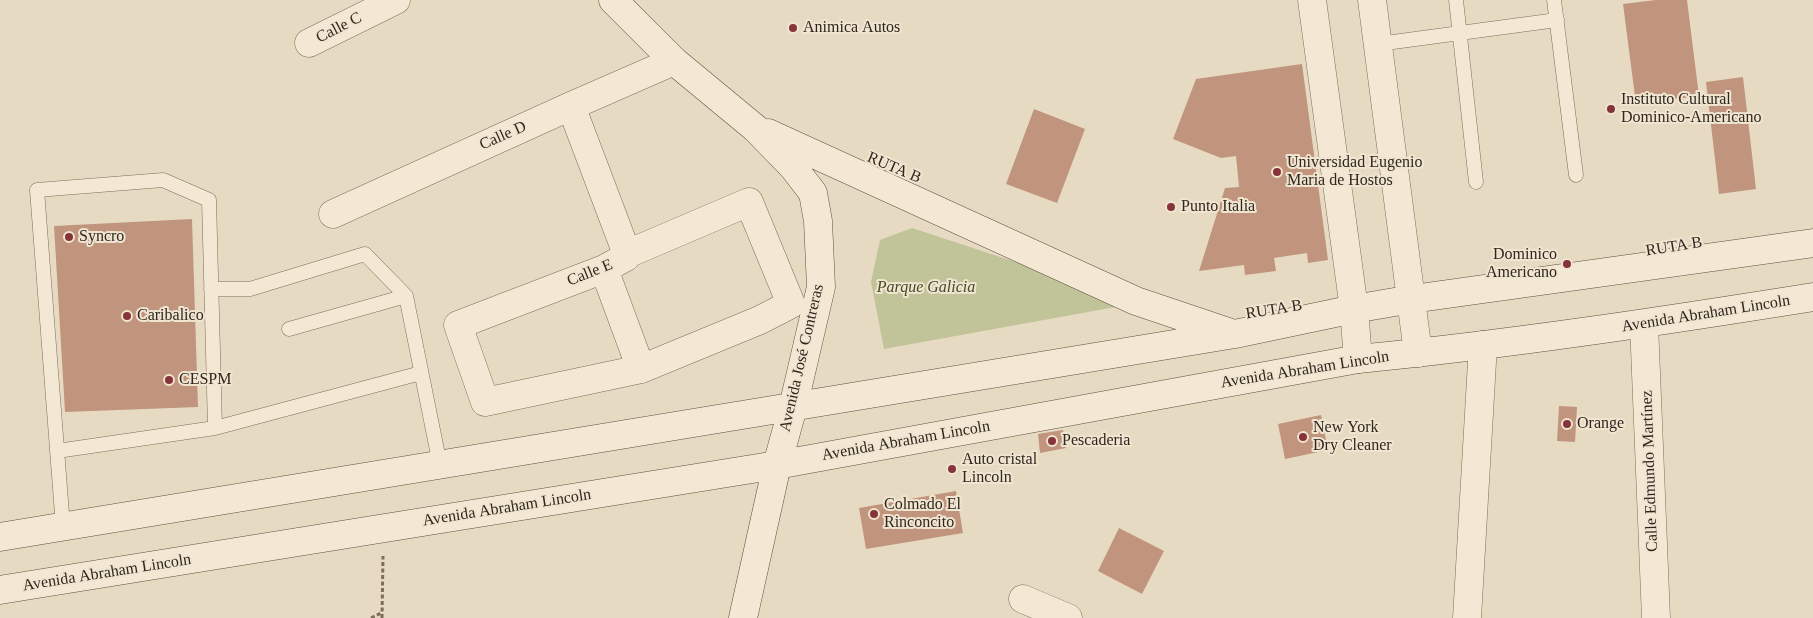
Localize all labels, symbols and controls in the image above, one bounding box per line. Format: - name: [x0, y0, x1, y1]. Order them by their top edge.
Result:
- street label: Calle C: [313, 8, 365, 48]
- place label: Animica Autos: [803, 18, 900, 38]
- marker: Animica Autos: [787, 22, 799, 34]
- place label: Instituto Cultural Dominico-Americano: [1621, 90, 1761, 128]
- marker: Instituto Cultural Dominico-Americano: [1605, 103, 1617, 115]
- street label: Calle D: [477, 117, 529, 155]
- street label: RUTA B: [864, 148, 924, 188]
- place label: Universidad Eugenio Maria de Hostos: [1287, 153, 1423, 191]
- marker: Universidad Eugenio Maria de Hostos: [1271, 166, 1283, 178]
- place label: Punto Italia: [1181, 197, 1255, 217]
- marker: Punto Italia: [1165, 201, 1177, 213]
- place label: Syncro: [79, 227, 124, 247]
- marker: Syncro: [63, 231, 75, 243]
- street label: RUTA B: [1644, 233, 1704, 261]
- place label: Dominico Americano: [1486, 245, 1557, 283]
- street label: Calle E: [564, 255, 616, 291]
- marker: Dominico Americano: [1561, 258, 1573, 270]
- park label: Parque Galicia: [877, 278, 975, 298]
- street label: Avenida José Contreras: [776, 282, 828, 434]
- street label: Avenida Abraham Lincoln: [1620, 291, 1792, 337]
- street label: RUTA B: [1244, 296, 1304, 324]
- place label: Caribalico: [137, 306, 204, 326]
- marker: Caribalico: [121, 310, 133, 322]
- street label: Avenida Abraham Lincoln: [1219, 347, 1391, 393]
- place label: CESPM: [179, 370, 231, 390]
- marker: CESPM: [163, 374, 175, 386]
- street label: Calle Edmundo Martínez: [1638, 390, 1662, 552]
- place label: Orange: [1577, 414, 1624, 434]
- street label: Avenida Abraham Lincoln: [820, 417, 992, 465]
- place label: New York Dry Cleaner: [1313, 418, 1392, 456]
- marker: Orange: [1561, 418, 1573, 430]
- place label: Pescaderia: [1062, 431, 1130, 451]
- marker: New York Dry Cleaner: [1297, 431, 1309, 443]
- marker: Pescaderia: [1046, 435, 1058, 447]
- place label: Auto cristal Lincoln: [962, 450, 1037, 488]
- marker: Auto cristal Lincoln: [946, 463, 958, 475]
- street label: Avenida Abraham Lincoln: [421, 485, 593, 531]
- place label: Colmado El Rinconcito: [884, 495, 961, 533]
- marker: Colmado El Rinconcito: [868, 508, 880, 520]
- street label: Avenida Abraham Lincoln: [21, 550, 193, 596]

